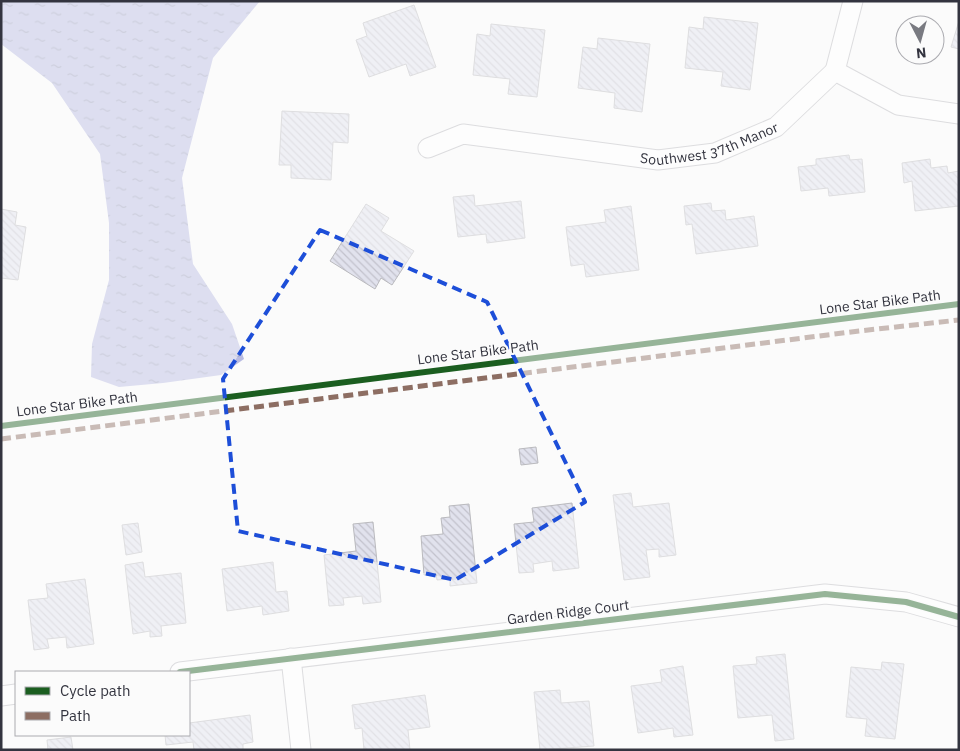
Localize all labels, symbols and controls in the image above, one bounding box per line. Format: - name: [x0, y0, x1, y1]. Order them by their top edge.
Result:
- north arrow: [895, 15, 945, 65]
- text: N: [915, 43, 927, 62]
- street label: Southwest 37th Manor: [639, 118, 781, 169]
- street label: Lone Star Bike Path: [818, 286, 942, 318]
- street label: Lone Star Bike Path: [416, 336, 540, 368]
- street label: Lone Star Bike Path: [15, 388, 139, 420]
- street label: Garden Ridge Court: [506, 596, 630, 628]
- legend: [15, 671, 190, 736]
- text: Cycle path: [60, 681, 131, 700]
- text: Path: [60, 706, 91, 725]

